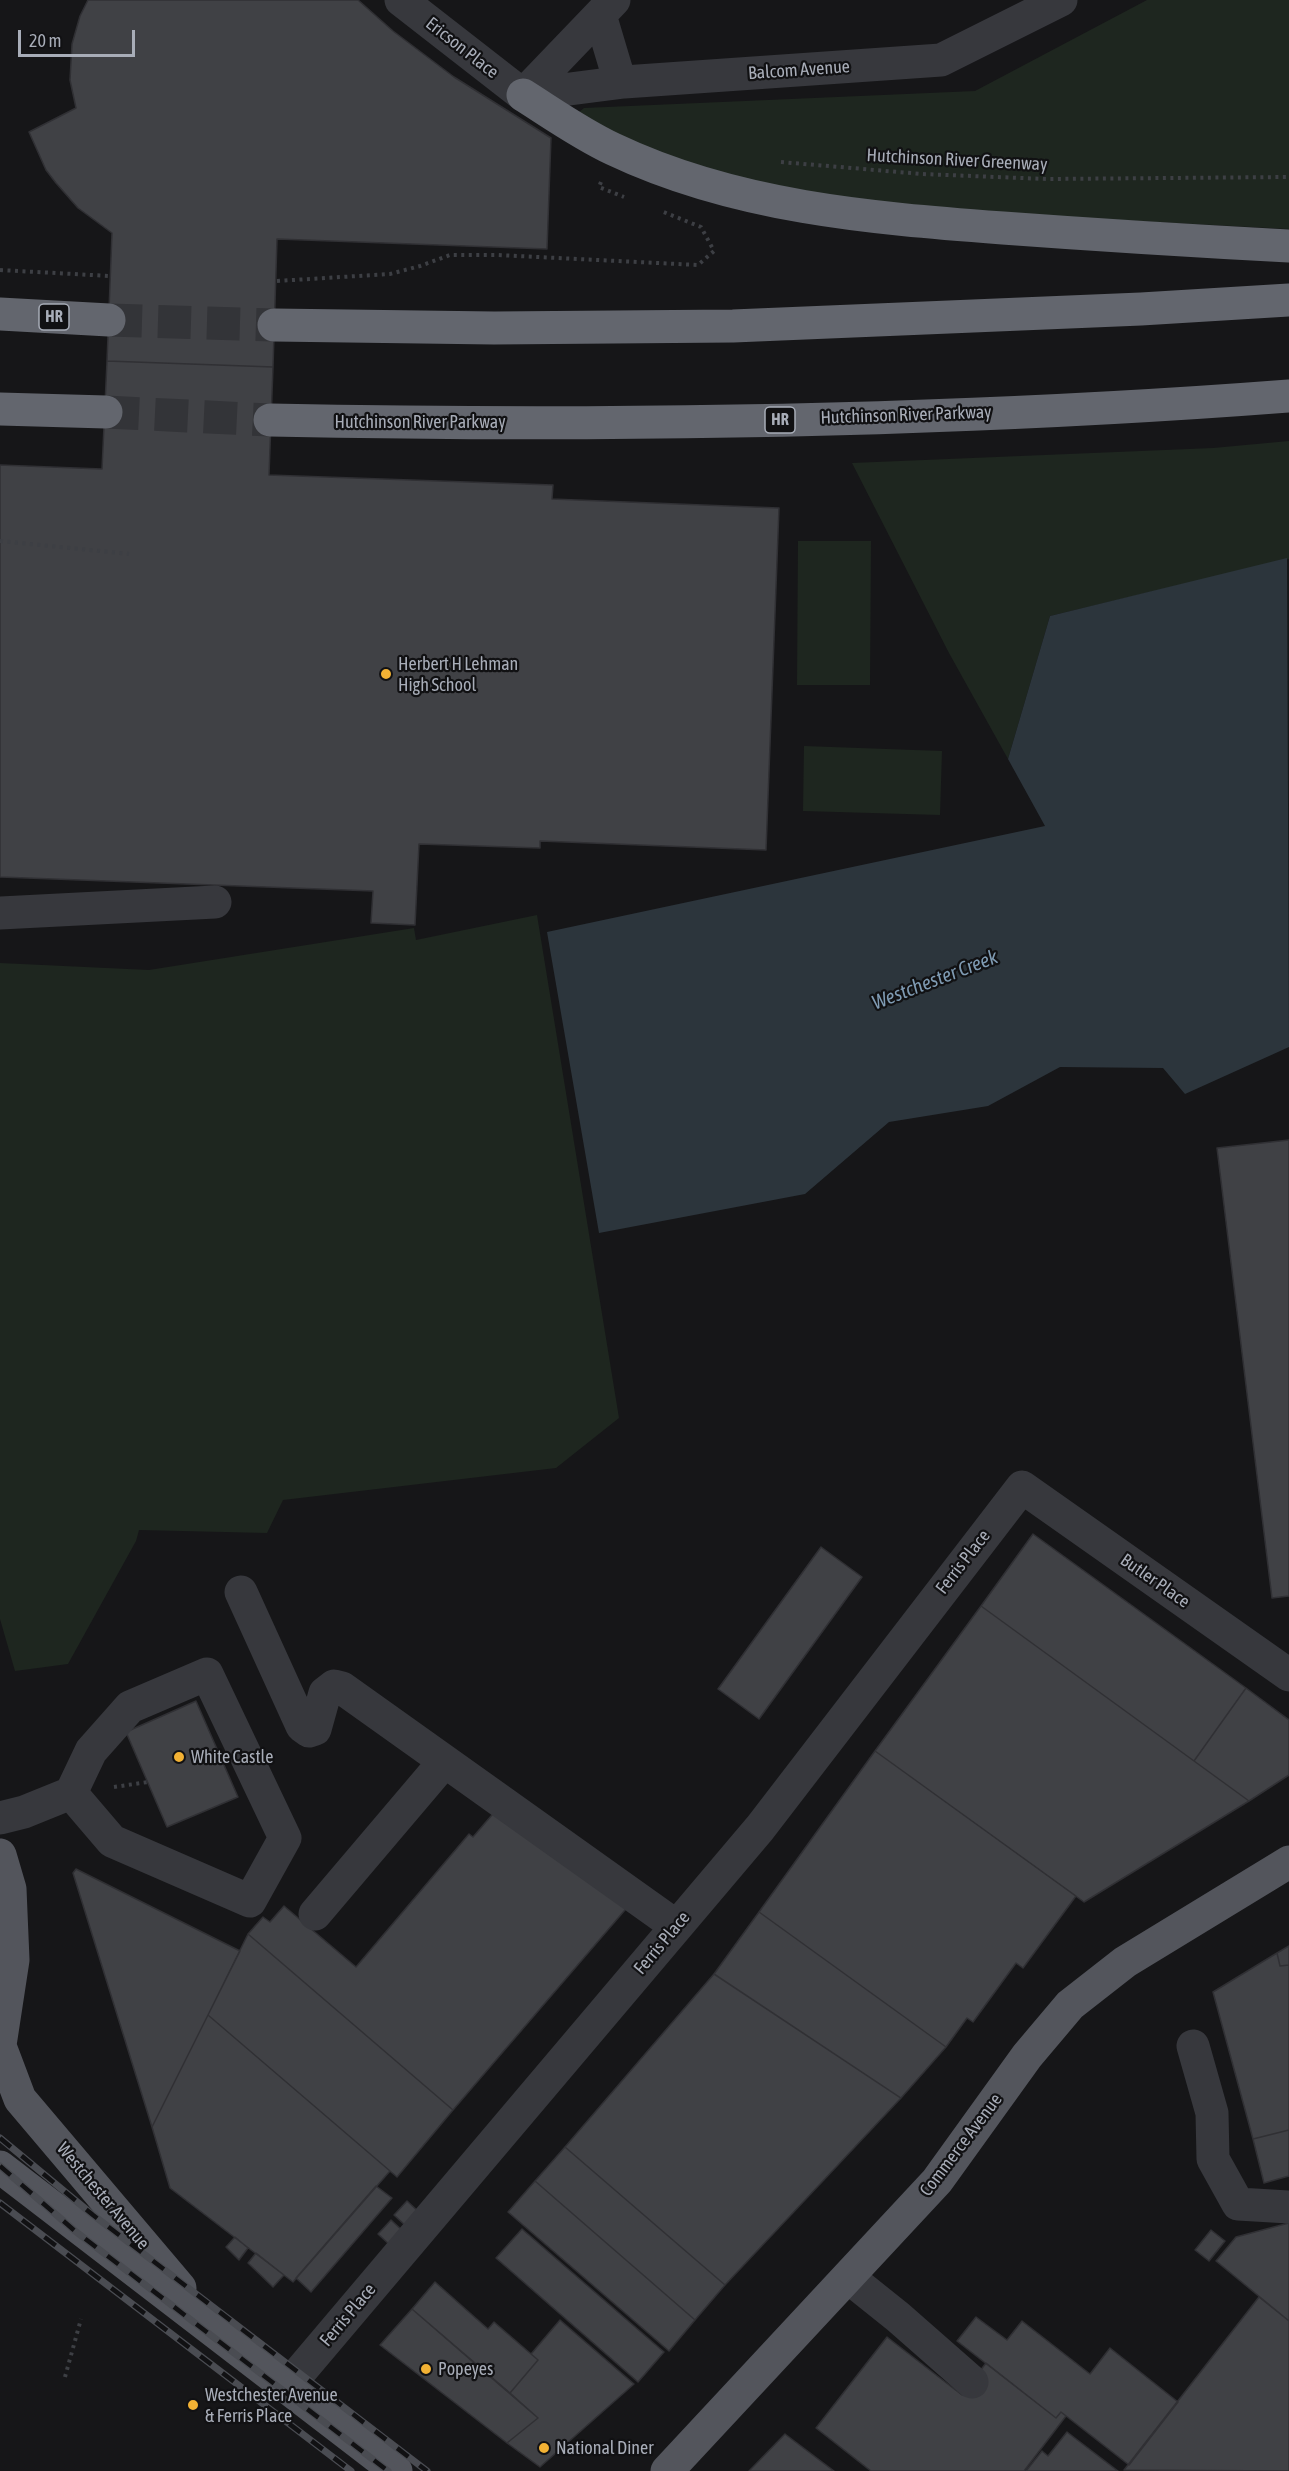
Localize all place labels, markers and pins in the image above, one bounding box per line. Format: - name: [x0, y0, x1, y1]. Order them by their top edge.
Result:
- place label: Herbert H Lehman High School: [398, 653, 518, 696]
- marker: Herbert H Lehman High School: [379, 667, 393, 681]
- place label: White Castle: [191, 1746, 273, 1768]
- marker: White Castle: [172, 1750, 186, 1764]
- place label: Popeyes: [438, 2358, 493, 2380]
- marker: Popeyes: [419, 2362, 433, 2376]
- place label: Westchester Avenue & Ferris Place: [205, 2384, 338, 2426]
- marker: Westchester Avenue & Ferris Place: [186, 2398, 200, 2412]
- place label: National Diner: [556, 2437, 654, 2459]
- marker: National Diner: [537, 2441, 551, 2455]

